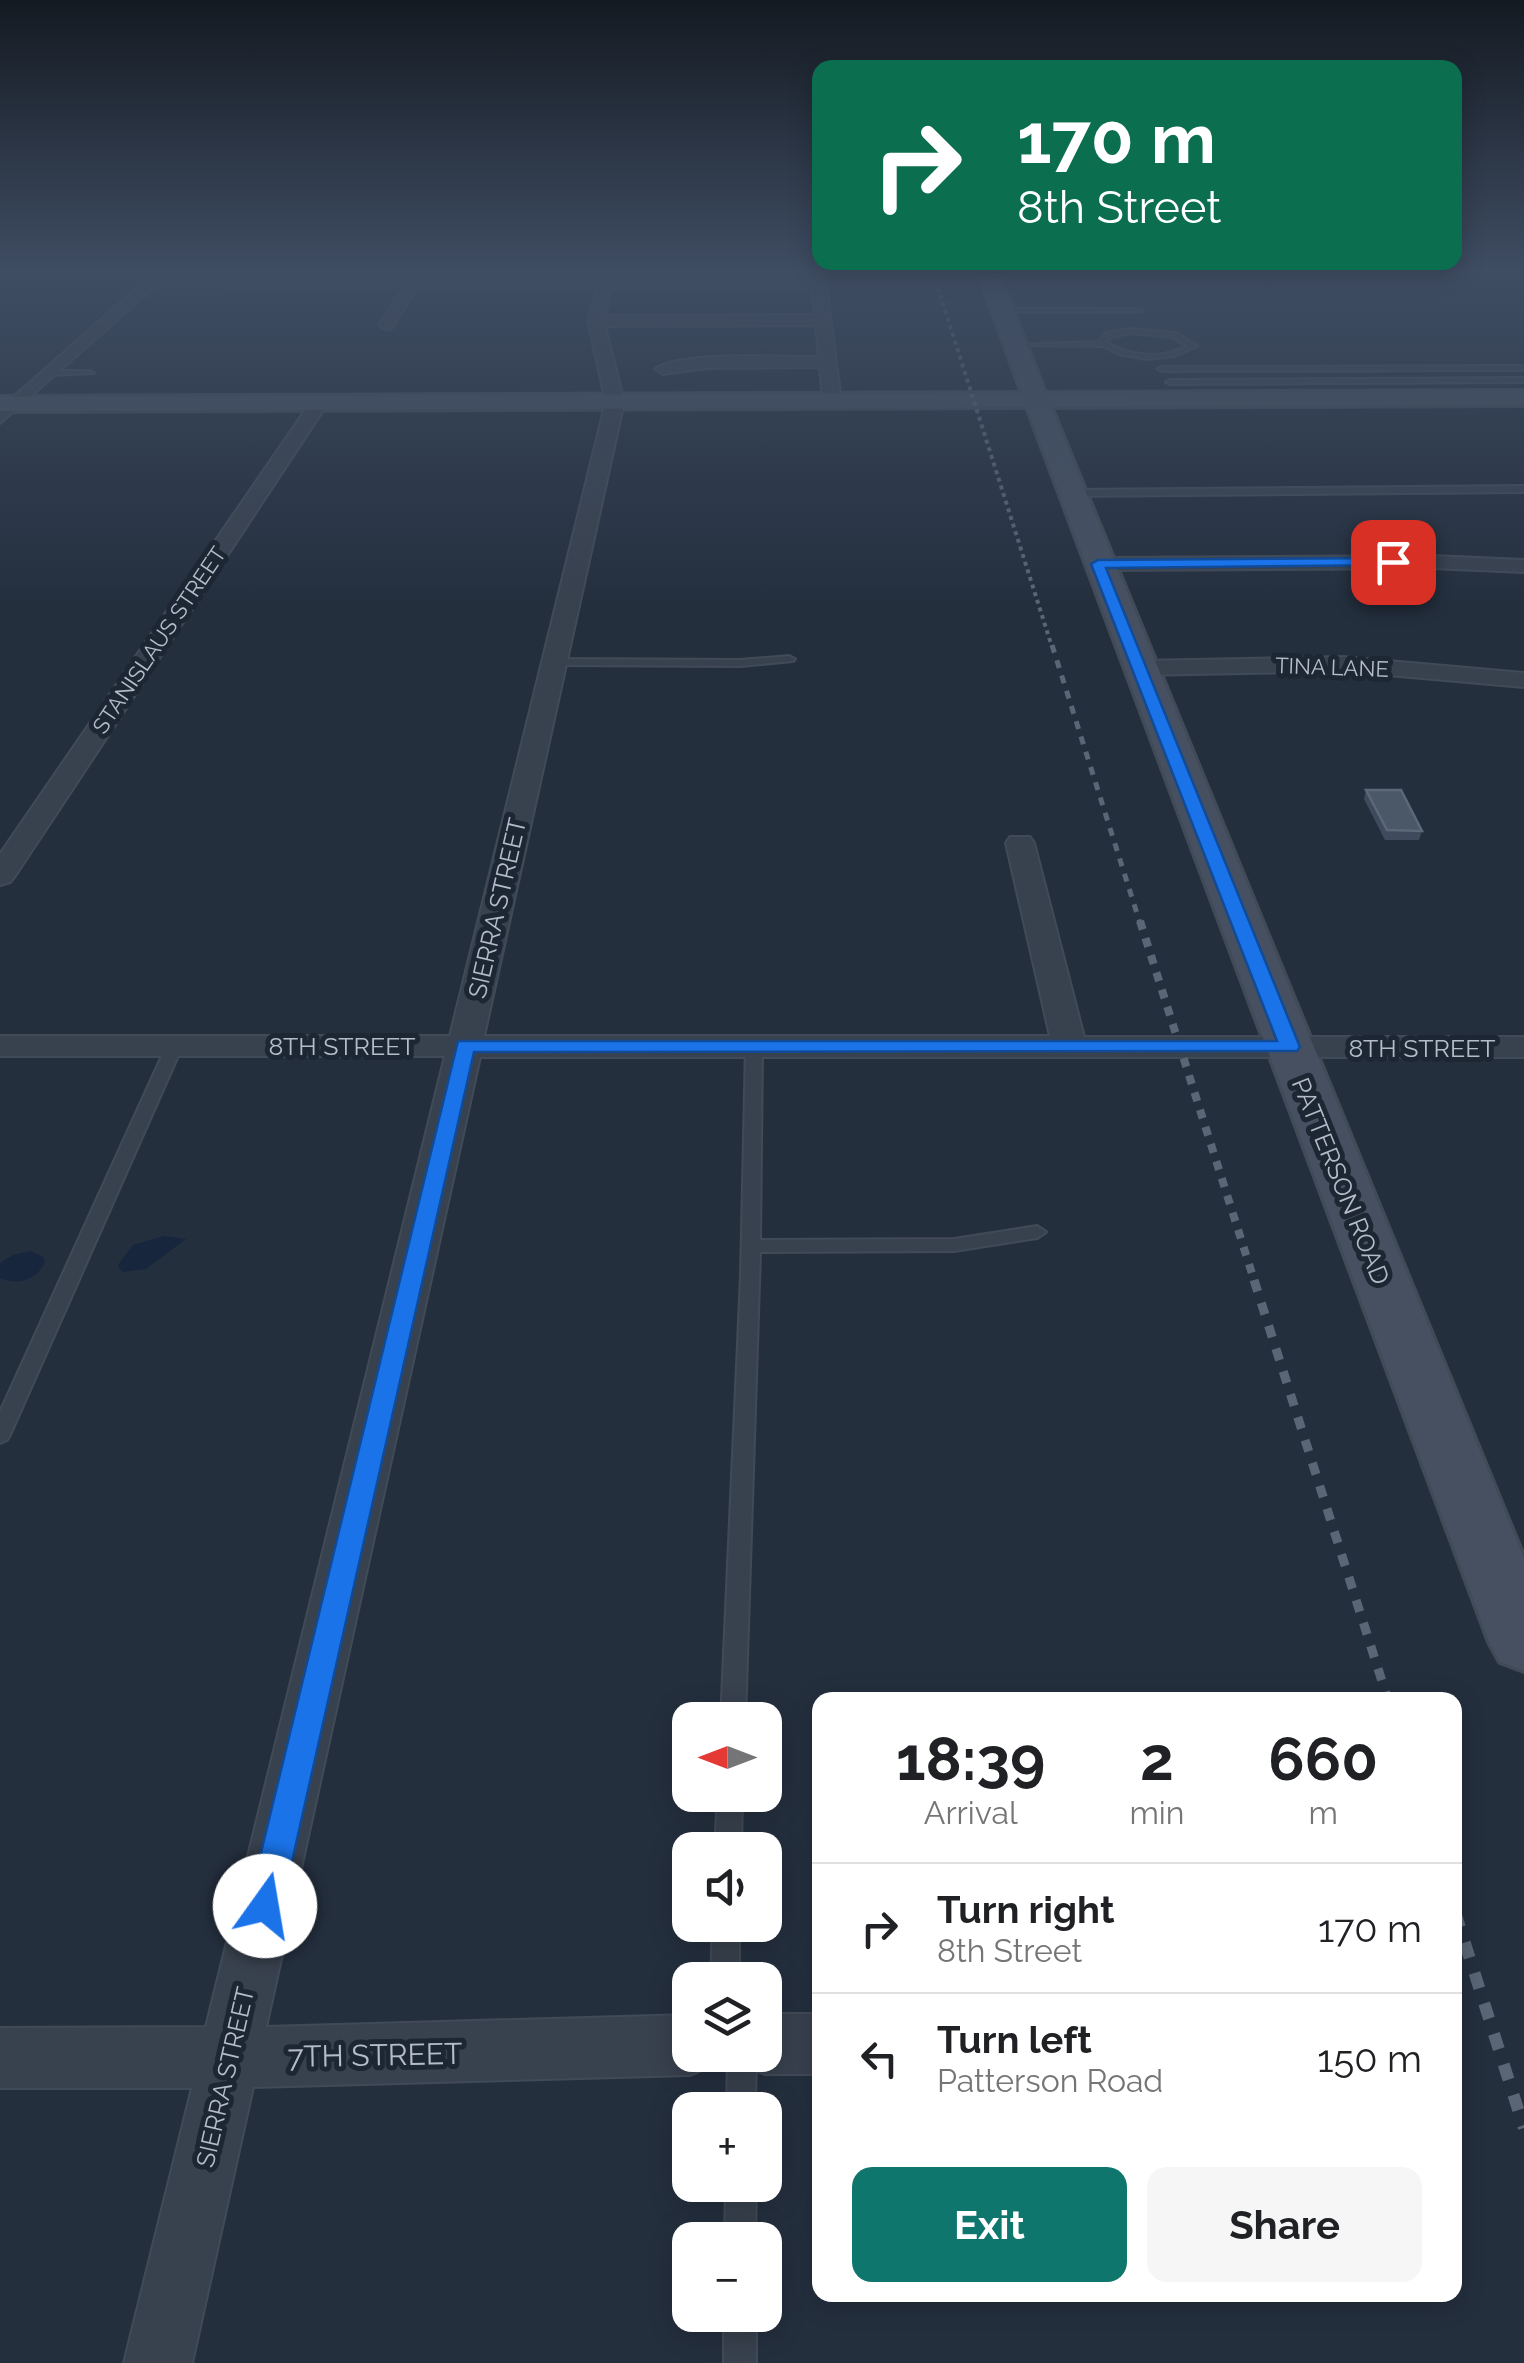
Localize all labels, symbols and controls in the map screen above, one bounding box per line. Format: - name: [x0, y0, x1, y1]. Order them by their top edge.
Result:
- text: 170 m: [1017, 97, 1216, 179]
- icon: right: [852, 100, 982, 230]
- text: 8th Street: [1017, 181, 1221, 234]
- pin: [1351, 520, 1436, 605]
- icon: arrive: [1366, 535, 1421, 590]
- street label: STANISLAUS STREET: [87, 541, 232, 738]
- street label: TINA LANE: [1275, 652, 1389, 682]
- street label: SIERRA STREET: [462, 815, 532, 1001]
- street label: 8TH STREET: [268, 1031, 416, 1061]
- street label: 8TH STREET: [1348, 1033, 1496, 1063]
- street label: PATTERSON ROAD: [1286, 1073, 1396, 1289]
- north arrow: [672, 1702, 782, 1812]
- map controls: [672, 1702, 782, 2332]
- text: 18:39: [896, 1724, 1045, 1794]
- text: 2: [1140, 1724, 1174, 1794]
- text: 660: [1268, 1724, 1378, 1794]
- text: Arrival: [924, 1794, 1018, 1831]
- text: min: [1129, 1794, 1184, 1831]
- text: m: [1308, 1794, 1338, 1831]
- button: sound: [672, 1832, 782, 1942]
- position arrow: [213, 1854, 317, 1958]
- text: Turn right: [937, 1887, 1114, 1932]
- icon: right: [852, 1901, 907, 1956]
- text: 170 m: [1318, 1906, 1422, 1951]
- text: 8th Street: [937, 1932, 1082, 1969]
- button: layers: [672, 1962, 782, 2072]
- street label: SIERRA STREET: [190, 1984, 260, 2170]
- text: Turn left: [937, 2017, 1092, 2062]
- icon: left: [852, 2031, 907, 2086]
- street label: 7TH STREET: [287, 2036, 463, 2074]
- text: 150 m: [1317, 2036, 1422, 2081]
- text: Patterson Road: [937, 2062, 1163, 2099]
- button: +: [672, 2092, 782, 2202]
- button: Exit: [852, 2167, 1127, 2282]
- button: Share: [1147, 2167, 1422, 2282]
- button: −: [672, 2222, 782, 2332]

